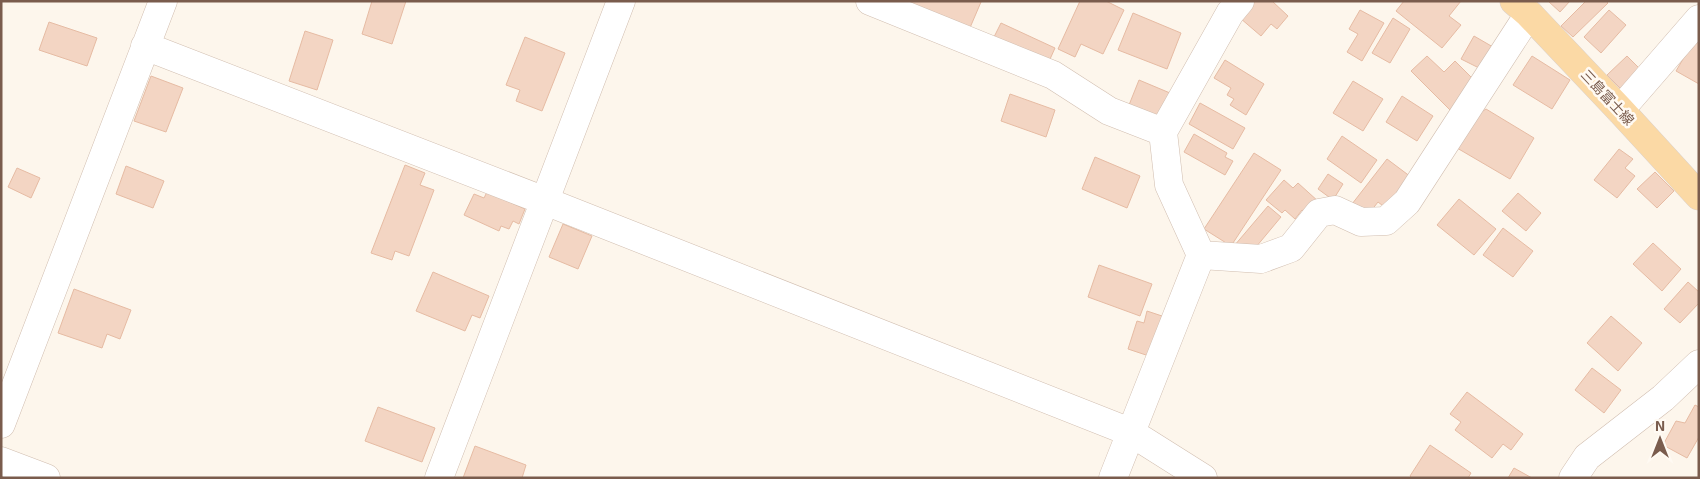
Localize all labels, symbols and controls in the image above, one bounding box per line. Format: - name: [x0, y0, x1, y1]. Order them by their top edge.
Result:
- street label: 三島富士線: [1578, 66, 1638, 128]
- north arrow: [1635, 414, 1685, 464]
- text: N: [1655, 417, 1665, 434]

